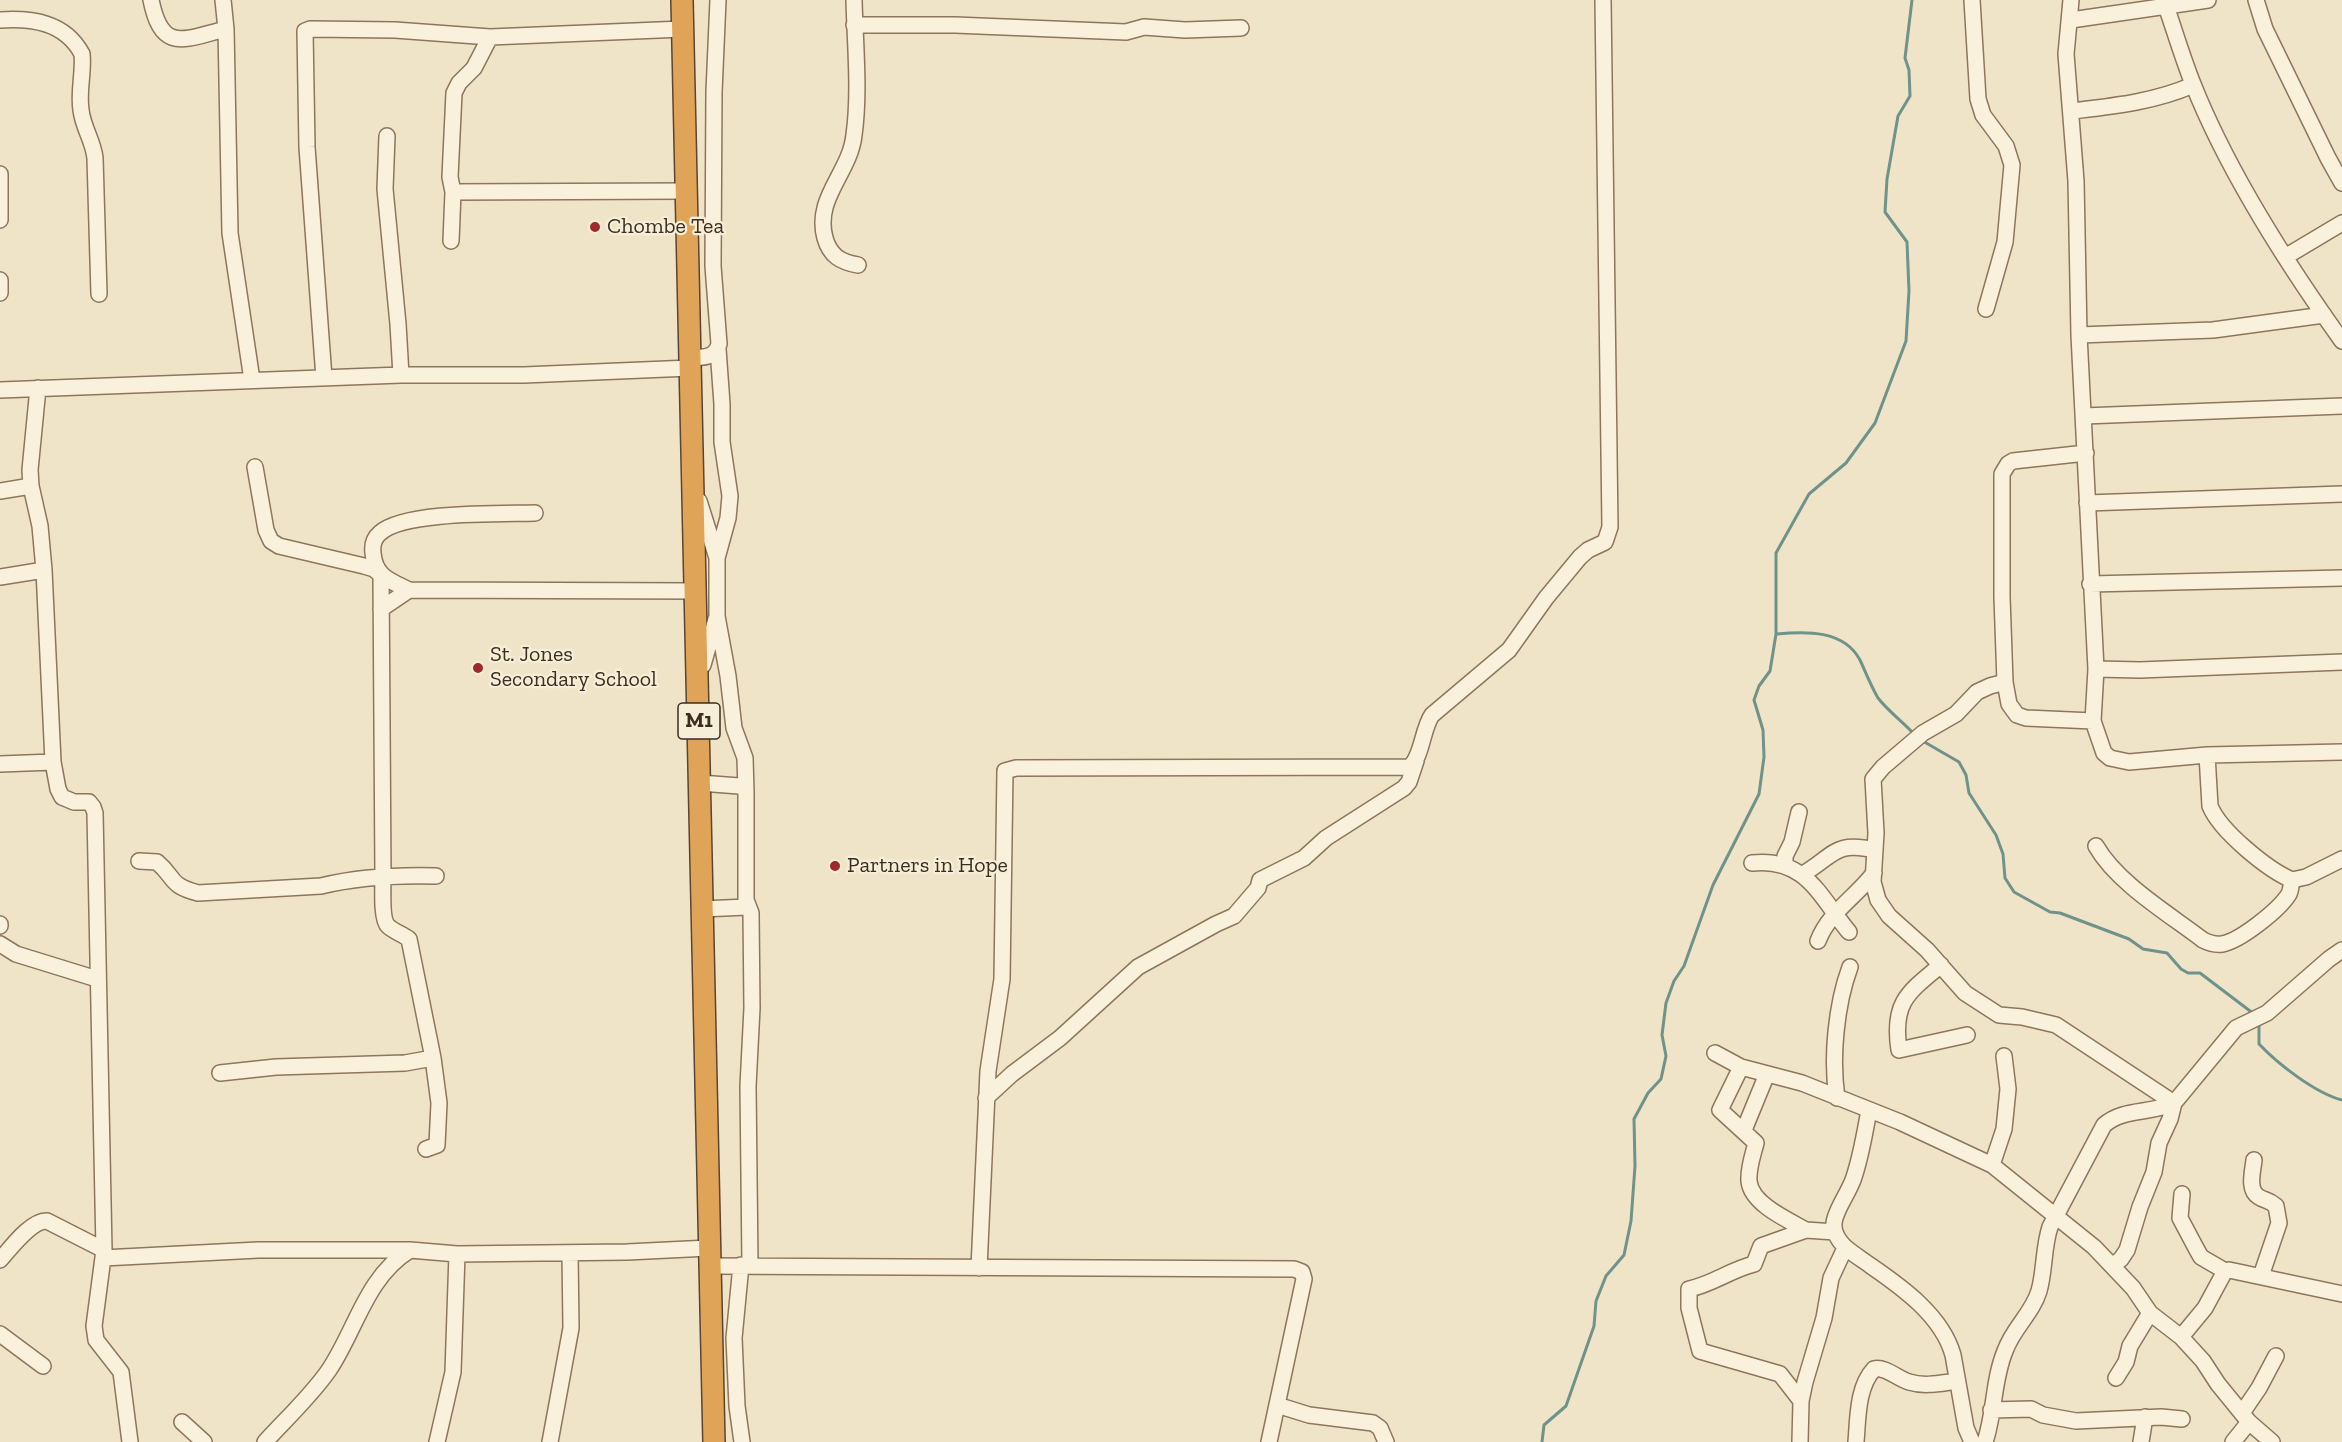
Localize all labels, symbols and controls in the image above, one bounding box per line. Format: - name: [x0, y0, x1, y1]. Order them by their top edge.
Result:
- place label: Chombe Tea: [607, 214, 724, 240]
- marker: Chombe Tea: [588, 220, 602, 234]
- place label: St. Jones Secondary School: [490, 642, 657, 694]
- marker: St. Jones Secondary School: [471, 661, 485, 675]
- road number: M1: [678, 703, 720, 739]
- place label: Partners in Hope: [847, 853, 1008, 879]
- marker: Partners in Hope: [828, 859, 842, 873]

